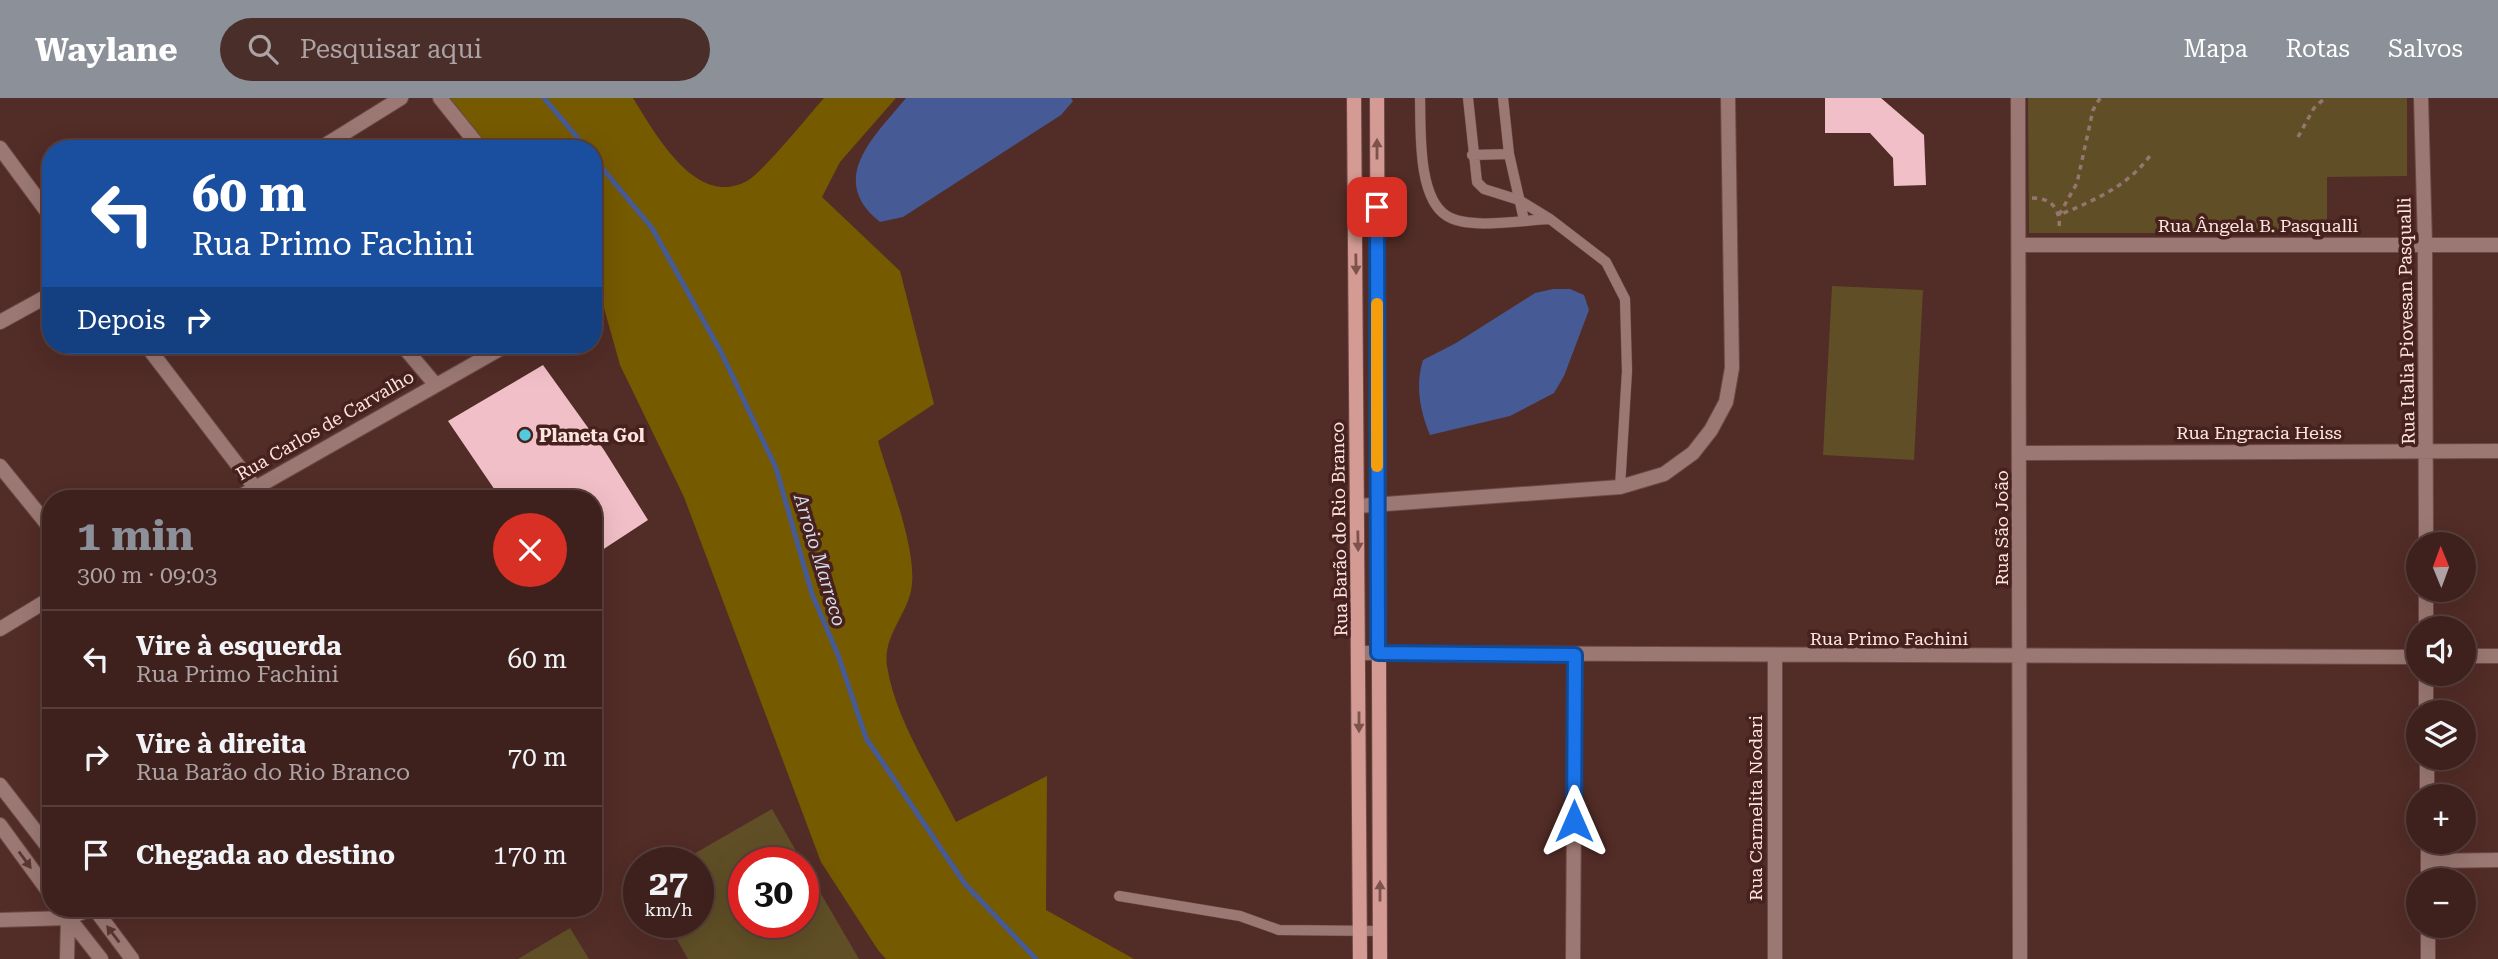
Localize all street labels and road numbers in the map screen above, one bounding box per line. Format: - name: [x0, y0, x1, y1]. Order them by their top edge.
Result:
- street label: Rua Italia Piovesan Pasqualli: [2393, 197, 2419, 445]
- street label: Rua Ângela B. Pasqualli: [2158, 215, 2359, 236]
- street label: Rua Carlos de Carvalho: [232, 365, 418, 485]
- street label: Rua Barão do Rio Branco: [1327, 422, 1351, 636]
- street label: Rua Engracia Heiss: [2176, 422, 2342, 443]
- street label: Rua São João: [1991, 470, 2012, 586]
- street label: Rua Primo Fachini: [1810, 628, 1969, 649]
- street label: Rua Carmelita Nodari: [1745, 715, 1766, 901]

